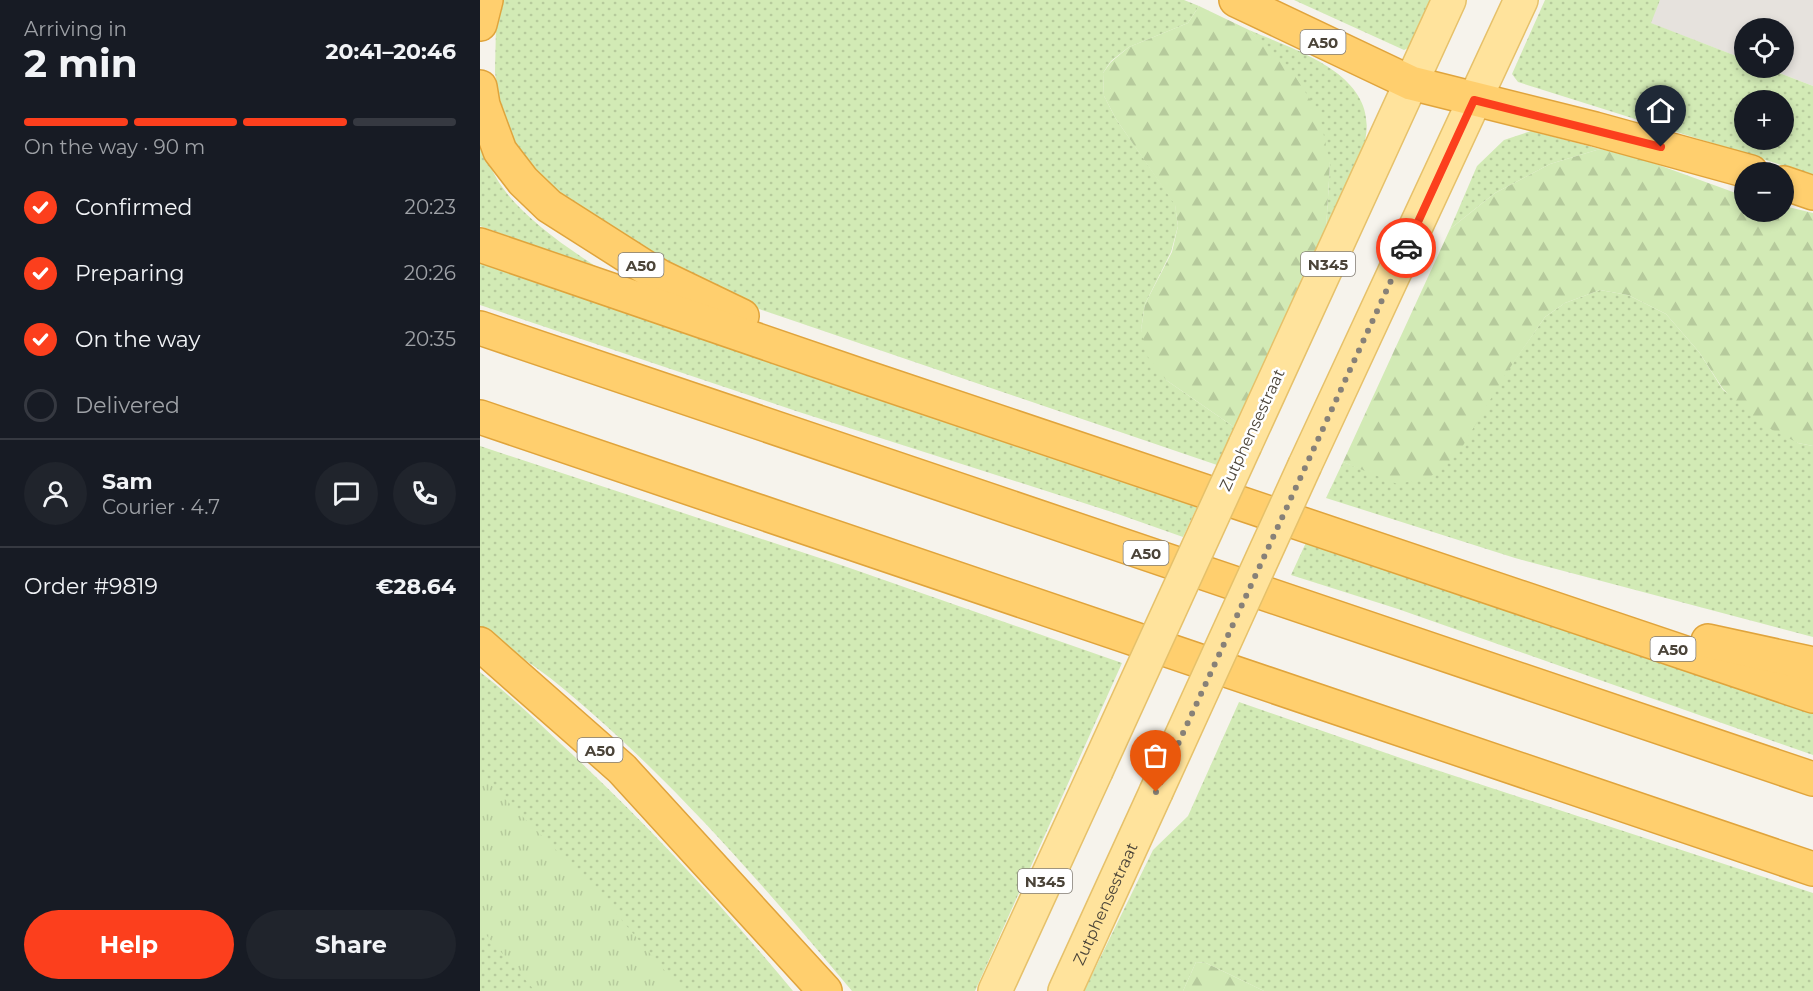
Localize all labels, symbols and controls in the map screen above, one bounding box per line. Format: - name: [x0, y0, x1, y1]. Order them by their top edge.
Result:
- text: Arriving in: [24, 17, 127, 41]
- map controls: [1734, 18, 1794, 222]
- button: locate: [1734, 18, 1794, 78]
- road number: A50: [1300, 30, 1346, 54]
- text: 20:41–20:46: [326, 38, 456, 65]
- text: 2 min: [24, 39, 138, 87]
- pin: [1635, 85, 1686, 147]
- button: +: [1734, 90, 1794, 150]
- icon: home: [1644, 94, 1677, 127]
- text: On the way · 90 m: [24, 135, 205, 159]
- button: −: [1734, 162, 1794, 222]
- icon: check: [24, 191, 57, 224]
- text: Confirmed: [75, 194, 192, 221]
- text: 20:23: [405, 195, 456, 219]
- courier: [1376, 218, 1436, 278]
- icon: car: [1390, 232, 1423, 265]
- road number: N345: [1301, 252, 1355, 276]
- road number: A50: [618, 253, 664, 277]
- icon: check: [24, 257, 57, 290]
- text: Preparing: [75, 260, 184, 287]
- text: 20:26: [404, 261, 456, 285]
- icon: check: [24, 323, 57, 356]
- text: On the way: [75, 326, 200, 353]
- text: 20:35: [405, 327, 456, 351]
- street label: Zutphensestraat: [1215, 365, 1289, 494]
- text: Delivered: [75, 392, 180, 419]
- button: person: [24, 462, 87, 525]
- button: chat: [315, 462, 378, 525]
- button: phone: [393, 462, 456, 525]
- text: Sam: [102, 468, 153, 495]
- text: Courier · 4.7: [102, 495, 220, 519]
- road number: A50: [1124, 541, 1168, 565]
- text: Order #9819: [24, 573, 158, 600]
- text: €28.64: [376, 573, 456, 600]
- road number: A50: [1650, 637, 1696, 661]
- pin: [1130, 730, 1181, 792]
- road number: A50: [578, 738, 622, 762]
- icon: bag: [1139, 739, 1172, 772]
- street label: Zutphensestraat: [1069, 839, 1141, 968]
- road number: N345: [1018, 869, 1072, 893]
- button: Help: [24, 910, 234, 979]
- button: Share: [246, 910, 456, 979]

